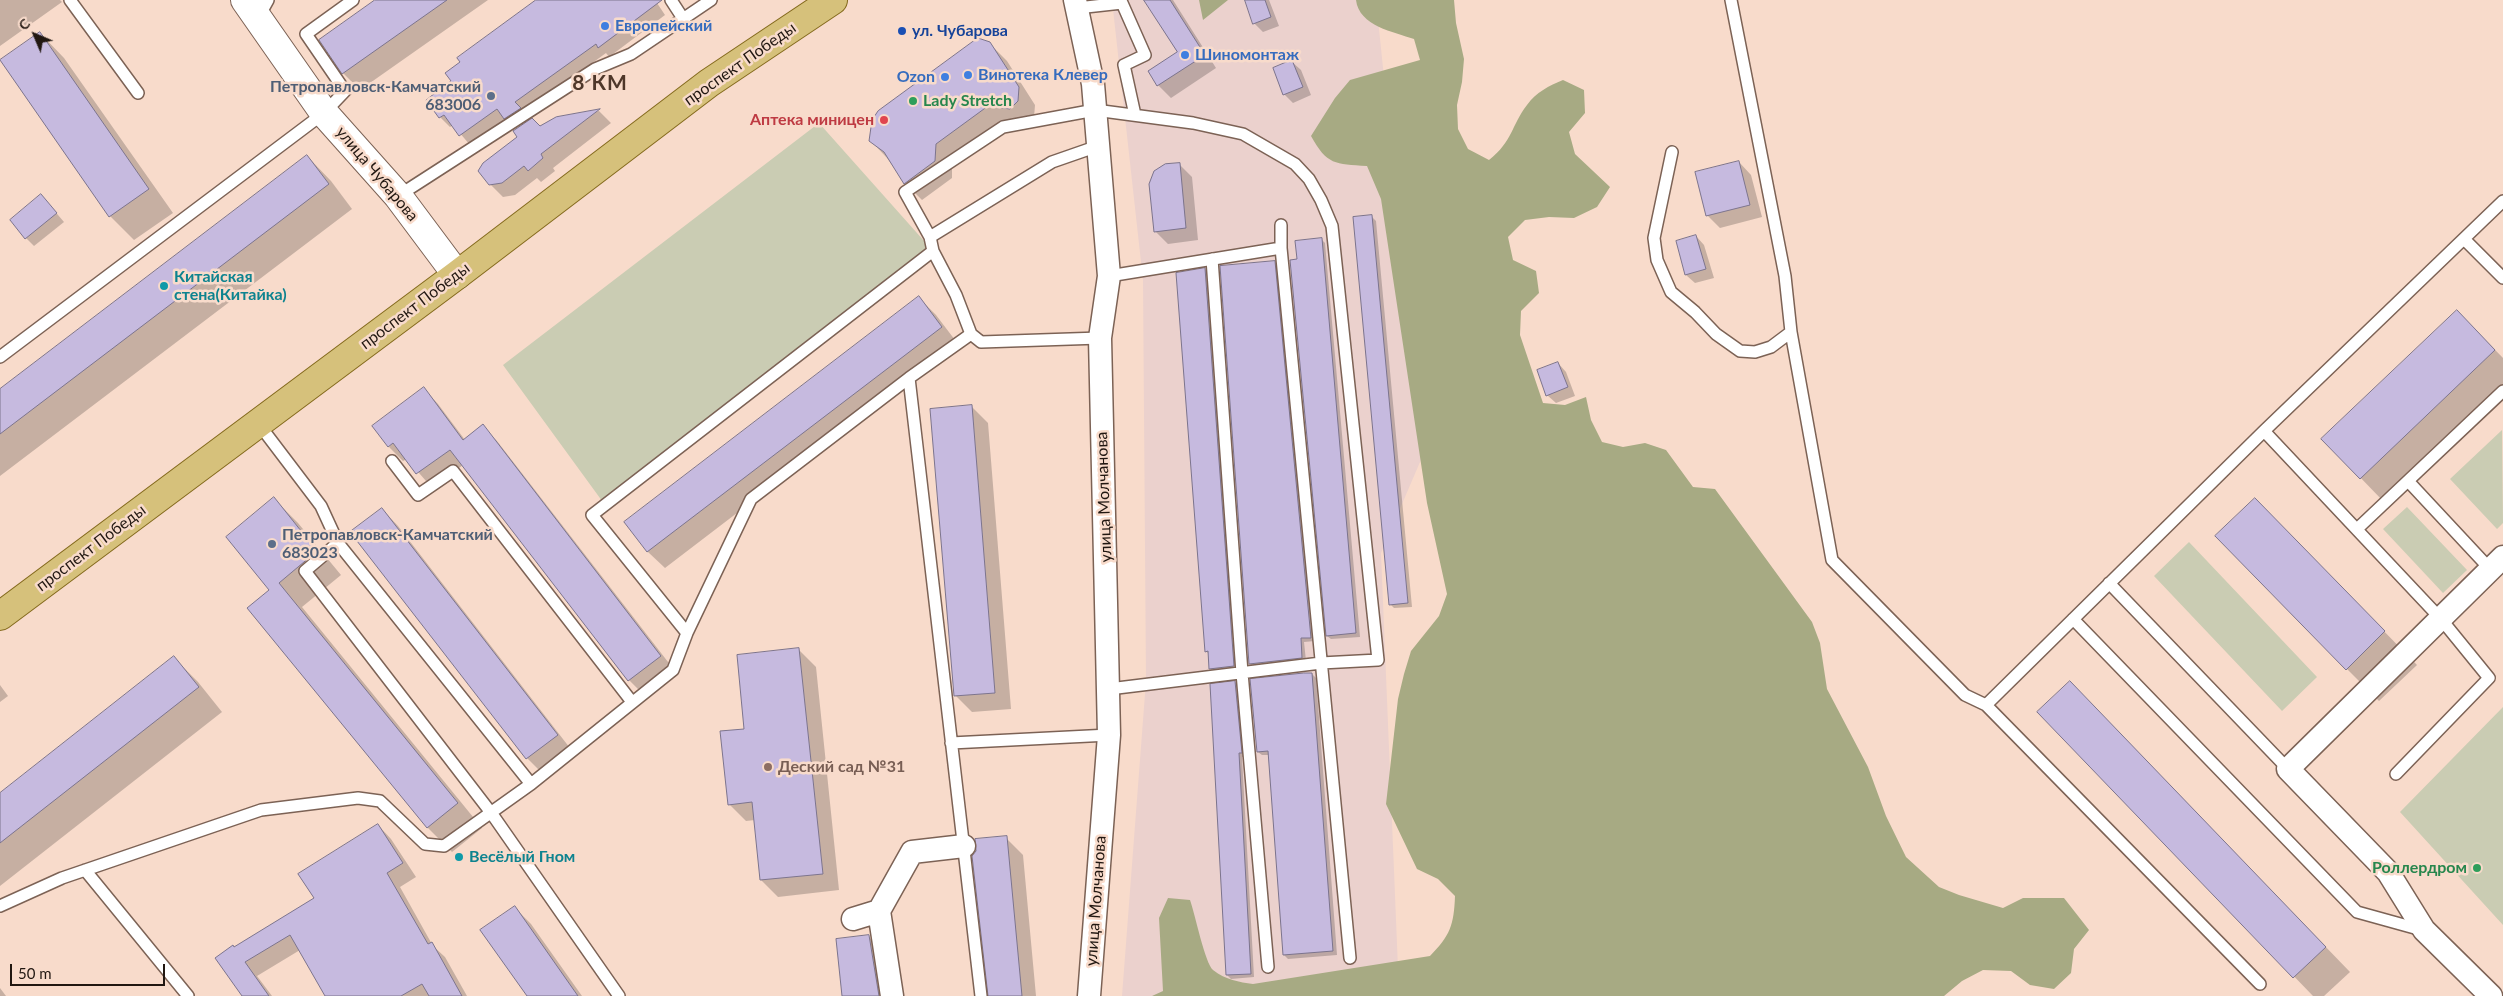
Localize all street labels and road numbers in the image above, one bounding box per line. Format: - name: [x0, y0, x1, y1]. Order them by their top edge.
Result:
- street label: проспект Победы: [680, 18, 800, 110]
- street label: улица Чубарова: [332, 123, 422, 225]
- street label: проспект Победы: [356, 259, 474, 353]
- street label: улица Молчанова: [1092, 431, 1116, 563]
- street label: проспект Победы: [32, 501, 150, 595]
- street label: улица Молчанова: [1082, 835, 1110, 967]

